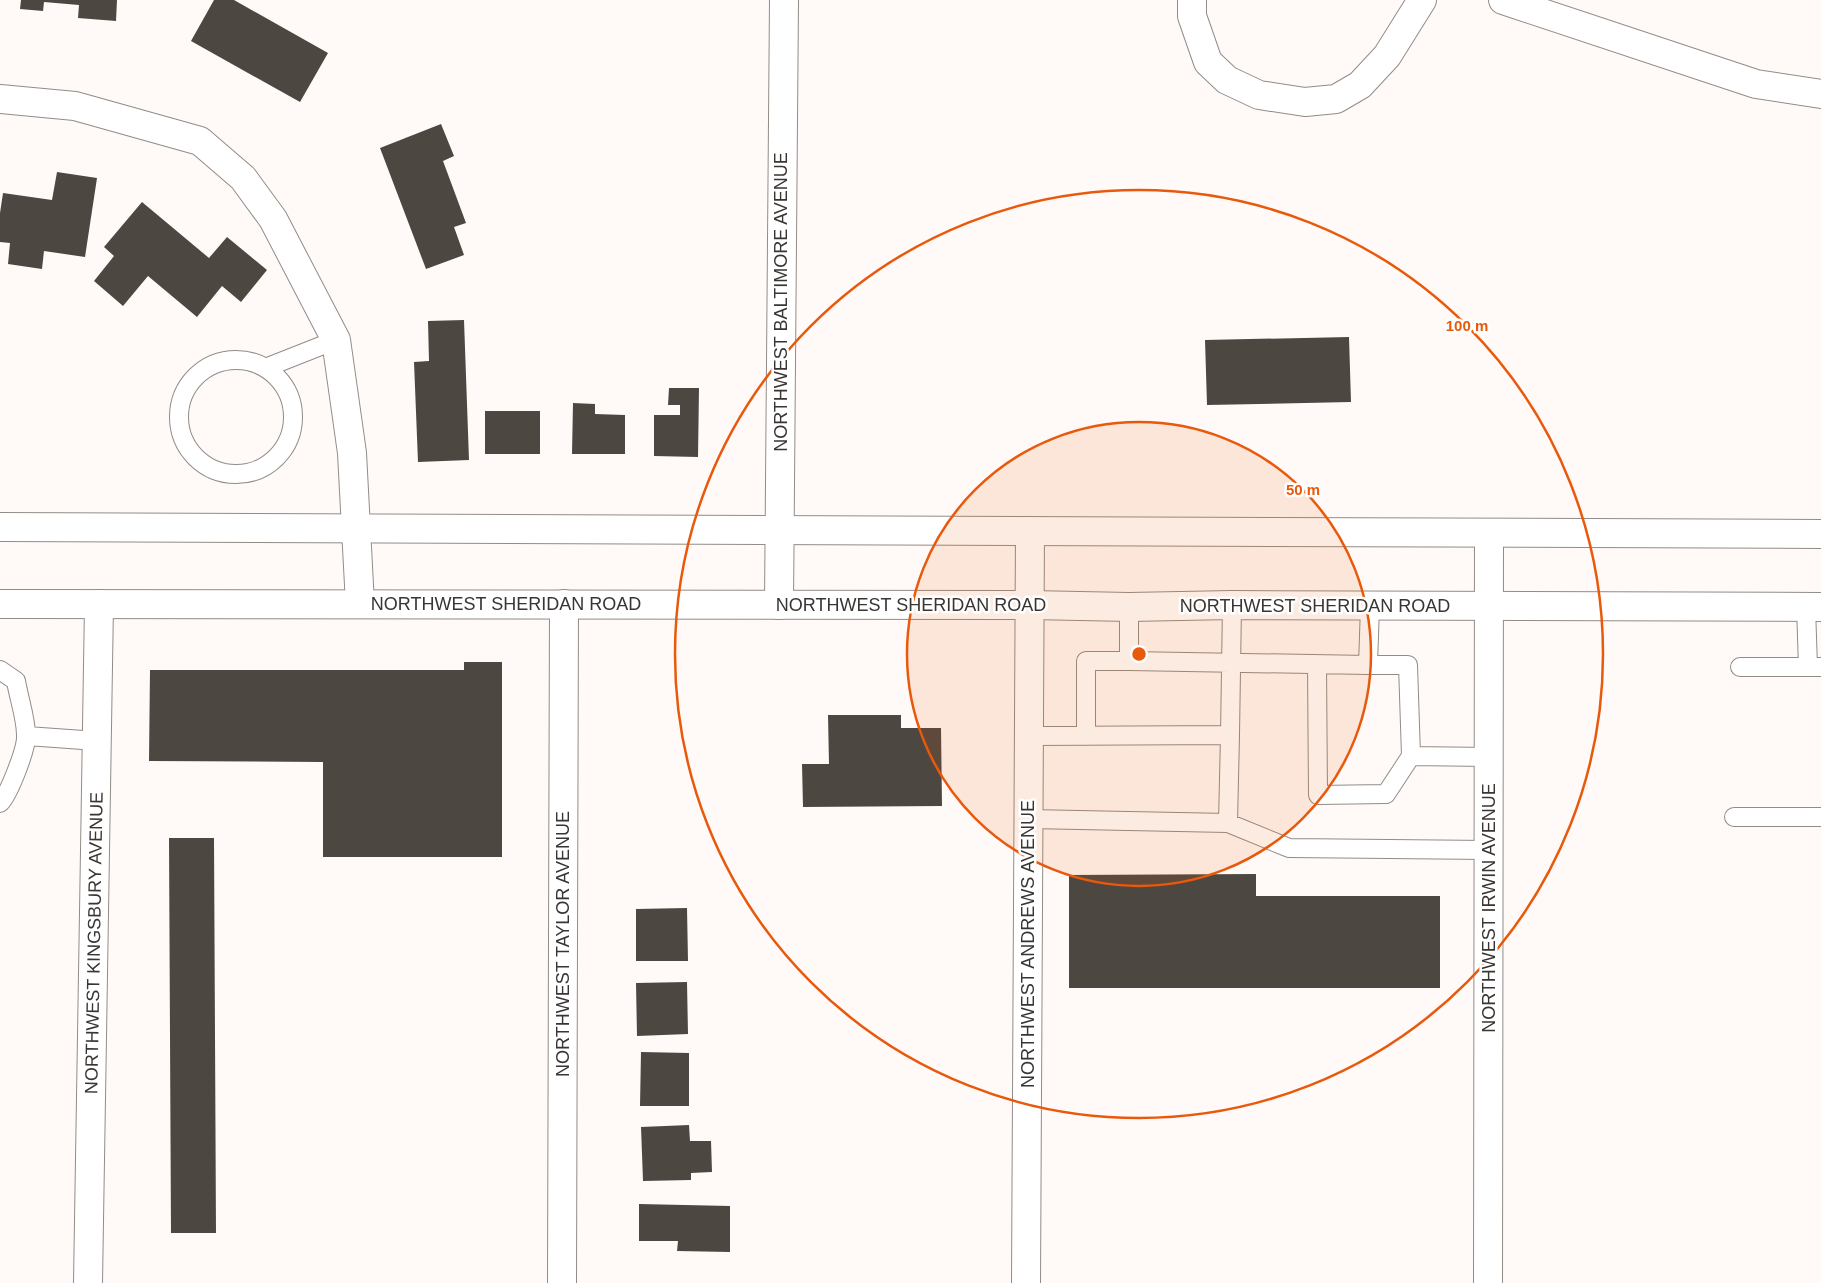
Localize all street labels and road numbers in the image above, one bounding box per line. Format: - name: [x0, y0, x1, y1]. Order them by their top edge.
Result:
- street label: NORTHWEST BALTIMORE AVENUE: [771, 152, 791, 452]
- street label: NORTHWEST SHERIDAN ROAD: [371, 594, 641, 614]
- street label: NORTHWEST SHERIDAN ROAD: [776, 595, 1046, 615]
- street label: NORTHWEST SHERIDAN ROAD: [1180, 596, 1450, 616]
- street label: NORTHWEST IRWIN AVENUE: [1479, 783, 1499, 1033]
- street label: NORTHWEST KINGSBURY AVENUE: [81, 792, 107, 1094]
- street label: NORTHWEST ANDREWS AVENUE: [1018, 800, 1038, 1088]
- street label: NORTHWEST TAYLOR AVENUE: [553, 811, 573, 1077]

